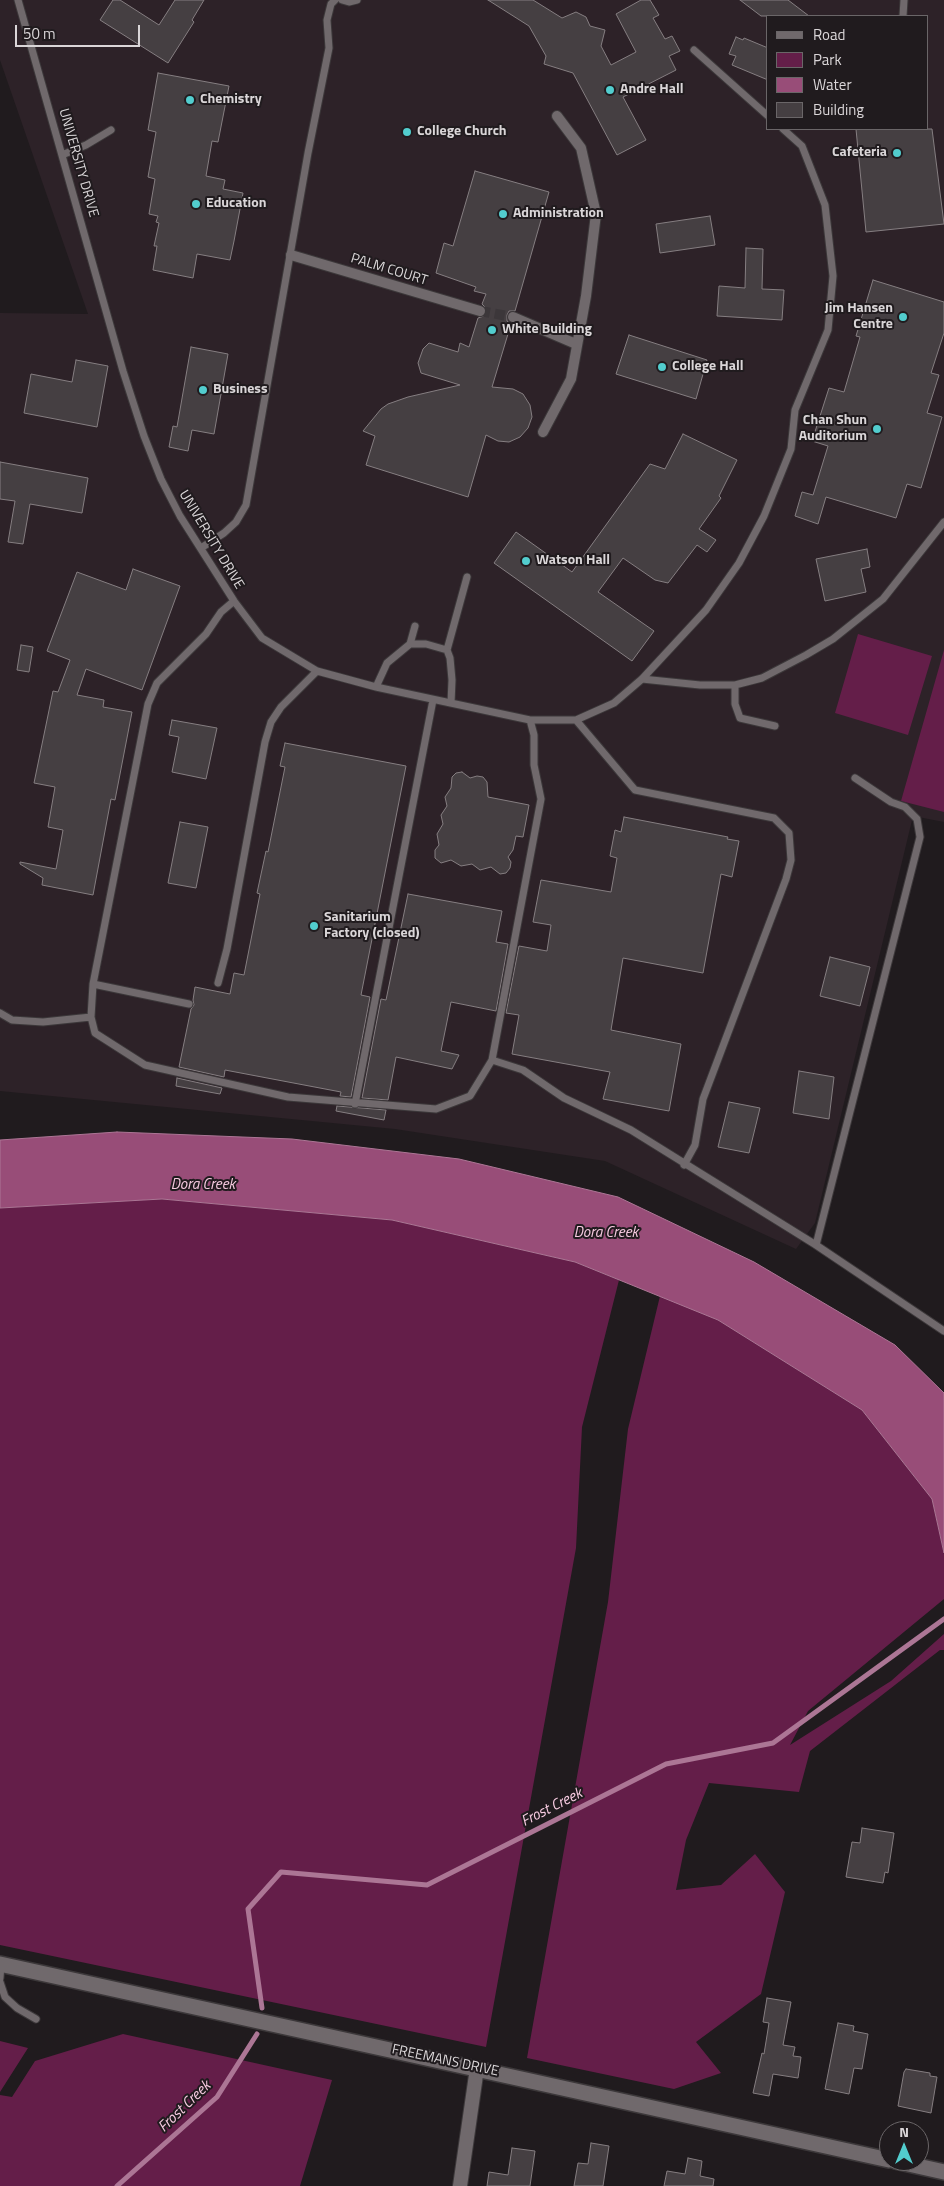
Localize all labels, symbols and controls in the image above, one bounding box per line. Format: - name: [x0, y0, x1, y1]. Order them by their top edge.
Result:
- scale bar: [18, 15, 142, 47]
- legend: [766, 15, 929, 130]
- text: 50 m: [23, 22, 56, 45]
- text: Road: [813, 23, 845, 46]
- text: Park: [813, 48, 842, 71]
- text: Water: [813, 73, 852, 96]
- place label: Andre Hall: [620, 82, 683, 98]
- marker: Andre Hall: [604, 84, 616, 96]
- place label: Chemistry: [200, 92, 262, 108]
- marker: Chemistry: [184, 94, 196, 106]
- text: Building: [813, 98, 864, 121]
- street label: UNIVERSITY DRIVE: [54, 107, 102, 219]
- place label: College Church: [417, 124, 507, 140]
- marker: College Church: [401, 126, 413, 138]
- place label: Cafeteria: [832, 145, 887, 161]
- marker: Cafeteria: [891, 147, 903, 159]
- place label: Education: [206, 196, 266, 212]
- marker: Education: [190, 198, 202, 210]
- place label: Administration: [513, 206, 604, 222]
- marker: Administration: [497, 208, 509, 220]
- street label: PALM COURT: [349, 250, 429, 290]
- place label: Jim Hansen Centre: [824, 301, 893, 334]
- marker: Jim Hansen Centre: [897, 311, 909, 323]
- place label: White Building: [502, 322, 592, 338]
- marker: White Building: [486, 324, 498, 336]
- place label: College Hall: [672, 359, 744, 375]
- marker: College Hall: [656, 361, 668, 373]
- place label: Business: [213, 382, 268, 398]
- marker: Business: [197, 384, 209, 396]
- place label: Chan Shun Auditorium: [799, 413, 867, 446]
- marker: Chan Shun Auditorium: [871, 423, 883, 435]
- street label: UNIVERSITY DRIVE: [175, 487, 247, 593]
- place label: Watson Hall: [536, 553, 610, 569]
- marker: Watson Hall: [520, 555, 532, 567]
- place label: Sanitarium Factory (closed): [324, 910, 420, 942]
- marker: Sanitarium Factory (closed): [308, 920, 320, 932]
- water label: Dora Creek: [171, 1176, 235, 1194]
- water label: Dora Creek: [574, 1224, 638, 1242]
- water label: Frost Creek: [518, 1785, 586, 1831]
- street label: FREEMANS DRIVE: [390, 2041, 500, 2081]
- water label: Frost Creek: [155, 2078, 215, 2136]
- north arrow: [879, 2121, 929, 2171]
- text: N: [899, 2121, 909, 2142]

